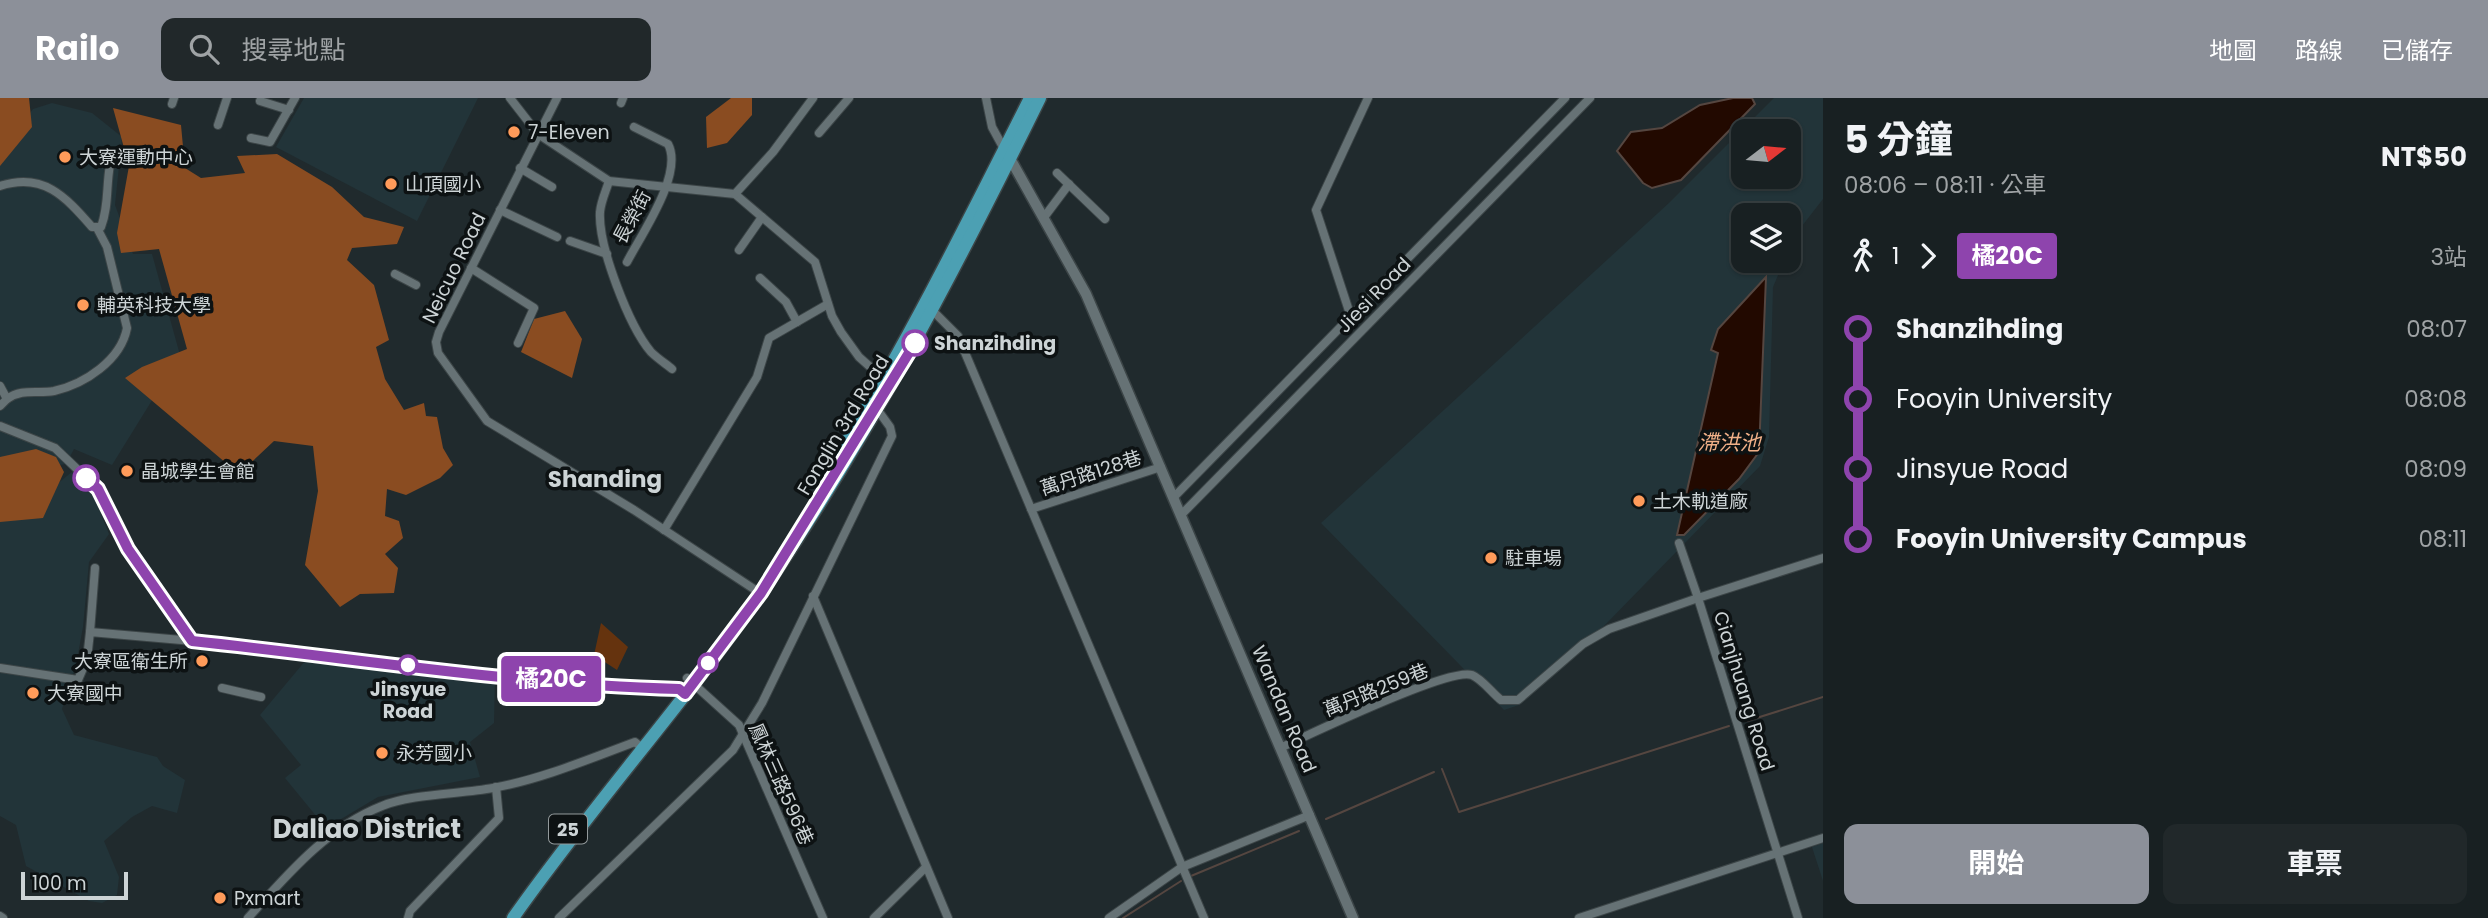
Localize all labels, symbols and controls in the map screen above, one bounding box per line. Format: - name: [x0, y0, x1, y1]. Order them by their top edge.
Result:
- search box: [161, 18, 651, 81]
- text: Railo: [35, 25, 119, 72]
- icon: search: [185, 30, 223, 68]
- text: 搜尋地點: [241, 32, 345, 68]
- text: 地圖: [2209, 34, 2257, 67]
- text: 路線: [2295, 34, 2343, 67]
- text: 已儲存: [2381, 34, 2453, 67]
- text: 5 分鐘: [1844, 113, 1953, 166]
- place label: 7-Eleven: [528, 119, 610, 146]
- north arrow: [1731, 119, 1801, 189]
- map controls: [1731, 119, 1801, 273]
- marker: 7-Eleven: [506, 124, 522, 140]
- text: NT$50: [2381, 139, 2467, 175]
- place label: 大寮運動中心: [79, 144, 193, 171]
- marker: 大寮運動中心: [57, 149, 73, 165]
- text: 08:06 – 08:11 · 公車: [1844, 169, 2047, 201]
- place label: 山頂國小: [405, 171, 481, 198]
- marker: 山頂國小: [383, 176, 399, 192]
- street label: 長榮街: [607, 185, 657, 249]
- button: layers: [1731, 203, 1801, 273]
- street label: Neicuo Road: [416, 208, 492, 328]
- icon: walk: [1844, 237, 1882, 275]
- icon: forward: [1909, 237, 1947, 275]
- text: 橘20C: [1971, 239, 2043, 272]
- text: 1: [1892, 240, 1899, 272]
- text: 3站: [2430, 241, 2467, 273]
- street label: Jiesi Road: [1331, 251, 1417, 339]
- place label: 輔英科技大學: [97, 292, 211, 319]
- marker: 輔英科技大學: [75, 297, 91, 313]
- text: Shanzihding: [1896, 311, 2063, 347]
- text: 08:07: [2406, 313, 2467, 345]
- marker: Shanzihding: [902, 330, 928, 356]
- place label: Shanzihding: [934, 330, 1056, 357]
- street label: Fonglin 3rd Road: [791, 350, 895, 500]
- text: Fooyin University: [1896, 381, 2112, 417]
- text: 08:08: [2404, 383, 2467, 415]
- water label: 滯洪池: [1698, 428, 1762, 457]
- street label: 萬丹路128巷: [1037, 444, 1145, 502]
- text: Jinsyue Road: [1896, 451, 2068, 487]
- text: 08:09: [2404, 453, 2467, 485]
- place label: 晶城學生會館: [141, 458, 255, 485]
- marker: 晶城學生會館: [119, 463, 135, 479]
- district label: Shanding: [548, 463, 662, 495]
- unlabelled marker: [73, 465, 99, 491]
- place label: 土木軌道廠: [1653, 488, 1748, 515]
- marker: 土木軌道廠: [1631, 493, 1647, 509]
- text: Fooyin University Campus: [1896, 521, 2247, 557]
- text: 08:11: [2418, 523, 2467, 555]
- place label: 駐車場: [1505, 545, 1562, 572]
- marker: 駐車場: [1483, 550, 1499, 566]
- street label: Cianjhuang Road: [1707, 608, 1781, 774]
- street label: Wandan Road: [1245, 641, 1323, 777]
- place label: 大寮區衛生所: [74, 648, 188, 675]
- marker: 大寮區衛生所: [194, 653, 210, 669]
- unlabelled marker: [698, 653, 718, 673]
- marker: Jinsyue Road: [398, 655, 418, 675]
- line badge: 橘20C: [502, 656, 600, 702]
- street label: 萬丹路259巷: [1320, 657, 1432, 723]
- text: 橘20C: [515, 662, 587, 695]
- place label: Jinsyue Road: [370, 676, 447, 725]
- place label: 大寮國中: [47, 680, 123, 707]
- marker: 大寮國中: [25, 685, 41, 701]
- street label: 鳳林三路596巷: [742, 719, 820, 849]
- place label: 永芳國小: [396, 740, 472, 767]
- marker: 永芳國小: [374, 745, 390, 761]
- district label: Daliao District: [273, 811, 461, 847]
- road number: 25: [549, 814, 587, 844]
- button: 開始: [1844, 824, 2149, 904]
- button: 車票: [2163, 824, 2467, 904]
- scale bar: [21, 869, 128, 901]
- text: 100 m: [32, 870, 87, 897]
- place label: Pxmart: [234, 885, 301, 912]
- marker: Pxmart: [212, 890, 228, 906]

